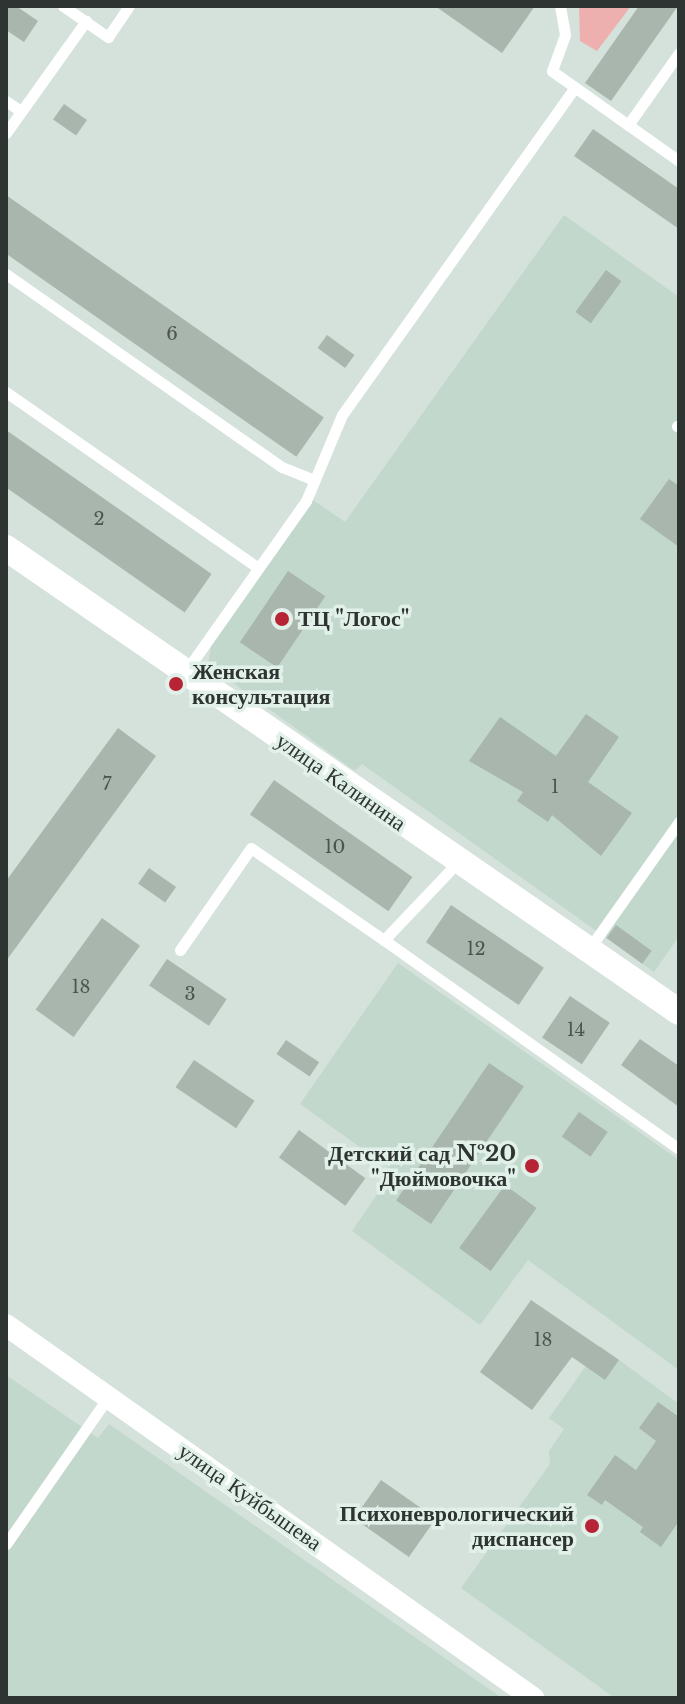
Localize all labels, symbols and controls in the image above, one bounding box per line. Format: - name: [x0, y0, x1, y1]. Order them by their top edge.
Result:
- house number: 6: [166, 323, 178, 345]
- house number: 2: [93, 508, 105, 530]
- place label: ТЦ "Логос": [298, 606, 410, 632]
- marker: ТЦ "Логос": [273, 610, 291, 628]
- place label: Женская консультация: [192, 658, 330, 710]
- marker: Женская консультация: [167, 675, 185, 693]
- street label: улица Калинина: [271, 727, 411, 837]
- house number: 7: [102, 773, 112, 795]
- house number: 1: [551, 776, 559, 798]
- house number: 10: [325, 836, 345, 858]
- house number: 12: [466, 938, 486, 960]
- house number: 18: [72, 976, 90, 998]
- house number: 3: [184, 983, 196, 1005]
- house number: 14: [567, 1019, 585, 1041]
- place label: Детский сад №20 "Дюймовочка": [328, 1140, 516, 1192]
- marker: Детский сад №20 "Дюймовочка": [523, 1157, 541, 1175]
- house number: 18: [534, 1329, 552, 1351]
- street label: улица Куйбышева: [173, 1438, 327, 1556]
- place label: Психоневрологический диспансер: [340, 1500, 574, 1552]
- marker: Психоневрологический диспансер: [581, 1515, 603, 1537]

